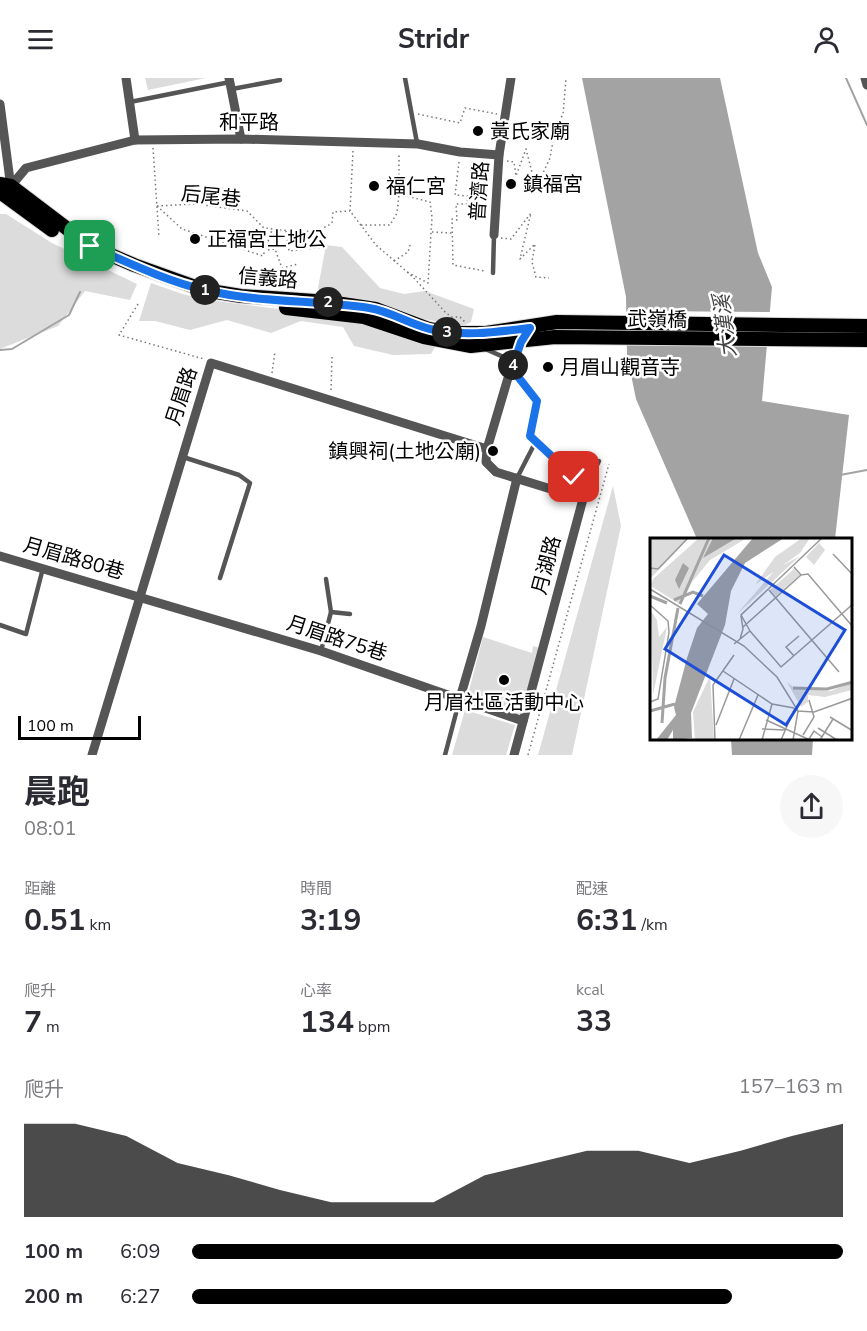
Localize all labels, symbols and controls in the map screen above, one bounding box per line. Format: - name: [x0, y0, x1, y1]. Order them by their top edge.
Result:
- text: Stridr: [398, 21, 469, 58]
- icon: menu: [24, 23, 57, 56]
- icon: person: [810, 23, 843, 56]
- street label: 和平路: [219, 109, 279, 136]
- place label: 黃氏家廟: [490, 118, 570, 145]
- marker: 黃氏家廟: [471, 124, 485, 138]
- street label: 普濟路: [464, 160, 495, 222]
- place label: 鎮福宮: [523, 171, 583, 198]
- place label: 福仁宮: [386, 173, 446, 200]
- marker: 鎮福宮: [504, 177, 518, 191]
- marker: 福仁宮: [367, 179, 381, 193]
- street label: 后尾巷: [180, 180, 242, 213]
- pin: [64, 220, 115, 271]
- place label: 正福宮土地公: [207, 226, 327, 253]
- icon: arrive: [73, 229, 106, 262]
- marker: 正福宮土地公: [188, 232, 202, 246]
- street label: 信義路: [237, 262, 299, 295]
- pin: 1: [190, 275, 220, 305]
- text: 1: [200, 279, 210, 301]
- pin: 2: [313, 287, 343, 317]
- water label: 大漢溪: [707, 290, 743, 359]
- text: 2: [323, 291, 333, 313]
- street label: 武嶺橋: [627, 305, 687, 334]
- pin: 3: [432, 317, 462, 347]
- text: 3: [442, 321, 452, 343]
- pin: 4: [498, 350, 528, 380]
- text: 4: [508, 354, 518, 376]
- place label: 月眉山觀音寺: [560, 354, 680, 381]
- marker: 月眉山觀音寺: [541, 360, 555, 374]
- street label: 月眉路: [159, 363, 204, 429]
- place label: 鎮興祠(土地公廟): [328, 438, 481, 465]
- marker: 鎮興祠(土地公廟): [486, 444, 500, 458]
- pin: [548, 451, 599, 502]
- icon: check: [557, 460, 590, 493]
- street label: 月眉路80巷: [20, 531, 128, 586]
- street label: 月湖路: [526, 533, 567, 598]
- inset map: [650, 538, 852, 740]
- street label: 月眉路75巷: [283, 610, 390, 667]
- marker: 月眉社區活動中心: [497, 673, 511, 687]
- place label: 月眉社區活動中心: [424, 689, 584, 716]
- scale bar: [18, 713, 141, 740]
- text: 100 m: [27, 715, 74, 737]
- text: 晨跑: [24, 770, 90, 815]
- button: share: [780, 775, 843, 838]
- text: 08:01: [24, 815, 77, 842]
- text: 距離: [24, 878, 56, 900]
- text: 時間: [300, 878, 332, 900]
- text: 配速: [576, 878, 608, 900]
- text: 0.51: [24, 900, 85, 941]
- text: 3:19: [300, 900, 361, 941]
- text: 6:31: [576, 900, 637, 941]
- text: km: [85, 914, 111, 936]
- text: /km: [637, 914, 668, 936]
- text: kcal: [576, 979, 604, 1001]
- text: 爬升: [24, 980, 56, 1002]
- text: 心率: [300, 980, 332, 1002]
- text: 33: [576, 1001, 612, 1042]
- text: 7: [24, 1002, 42, 1043]
- text: 134: [300, 1002, 354, 1043]
- text: m: [42, 1016, 60, 1038]
- text: bpm: [354, 1016, 390, 1038]
- text: 157–163 m: [739, 1073, 843, 1100]
- text: 爬升: [24, 1076, 64, 1103]
- text: 100 m: [24, 1238, 83, 1265]
- text: 6:09: [120, 1238, 161, 1265]
- text: 200 m: [24, 1283, 83, 1310]
- text: 6:27: [120, 1283, 161, 1310]

